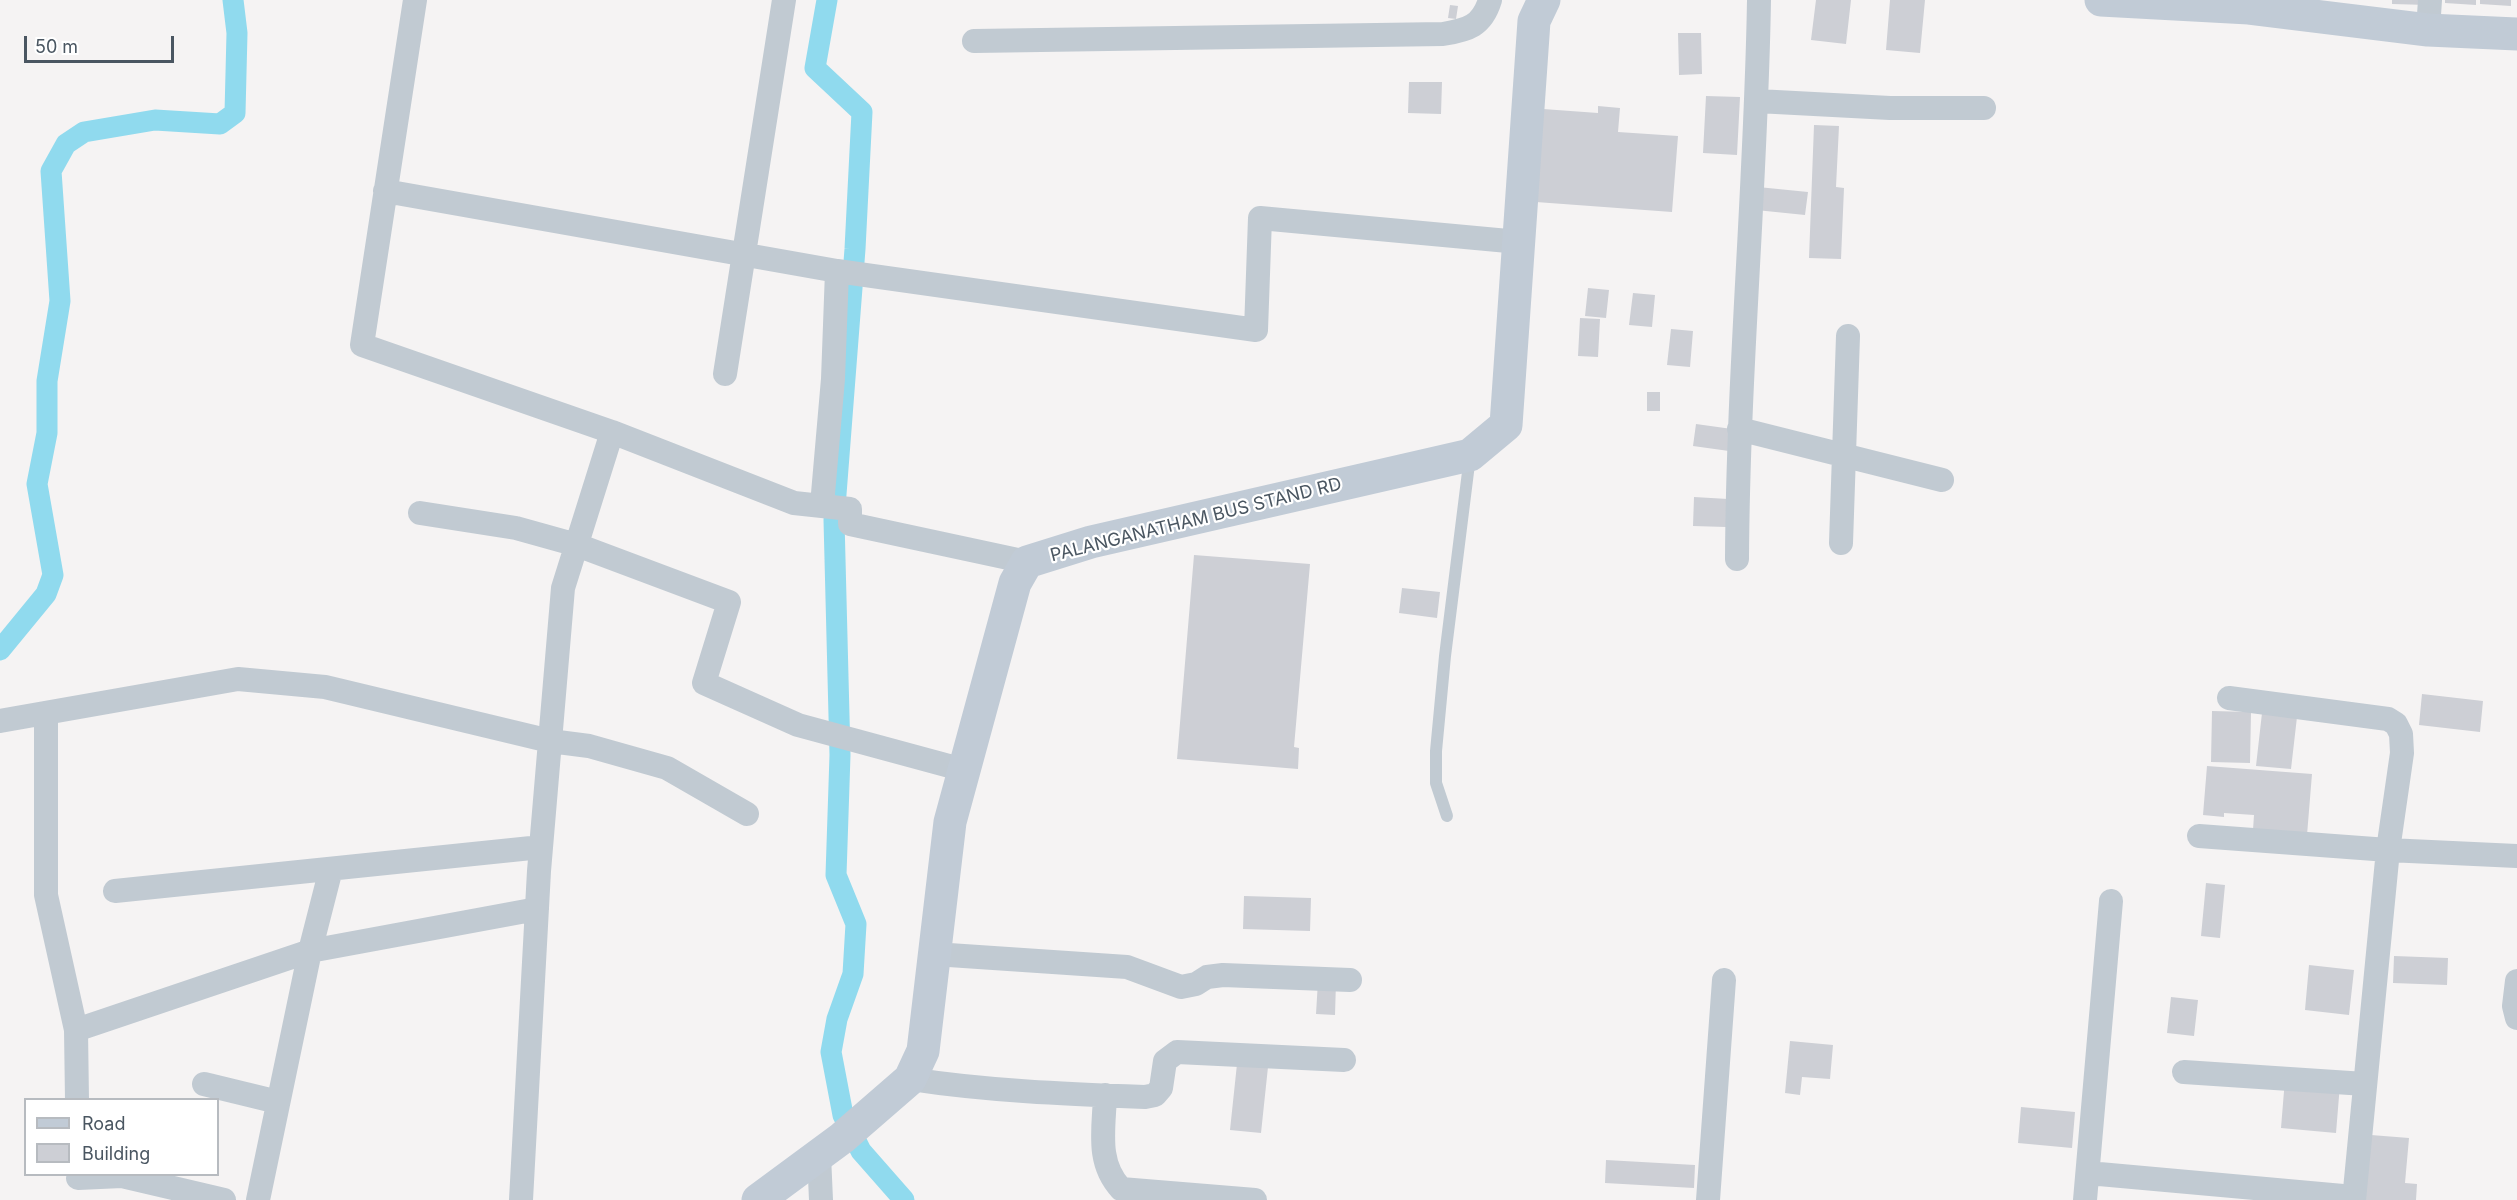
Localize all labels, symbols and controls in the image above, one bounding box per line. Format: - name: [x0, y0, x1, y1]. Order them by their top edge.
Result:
- scale bar: [27, 24, 177, 62]
- text: 50 m: [35, 36, 78, 57]
- street label: PALANGANATHAM BUS STAND RD: [1048, 473, 1344, 567]
- legend: [24, 1098, 219, 1176]
- text: Road: [82, 1113, 125, 1134]
- text: Building: [82, 1143, 150, 1164]

